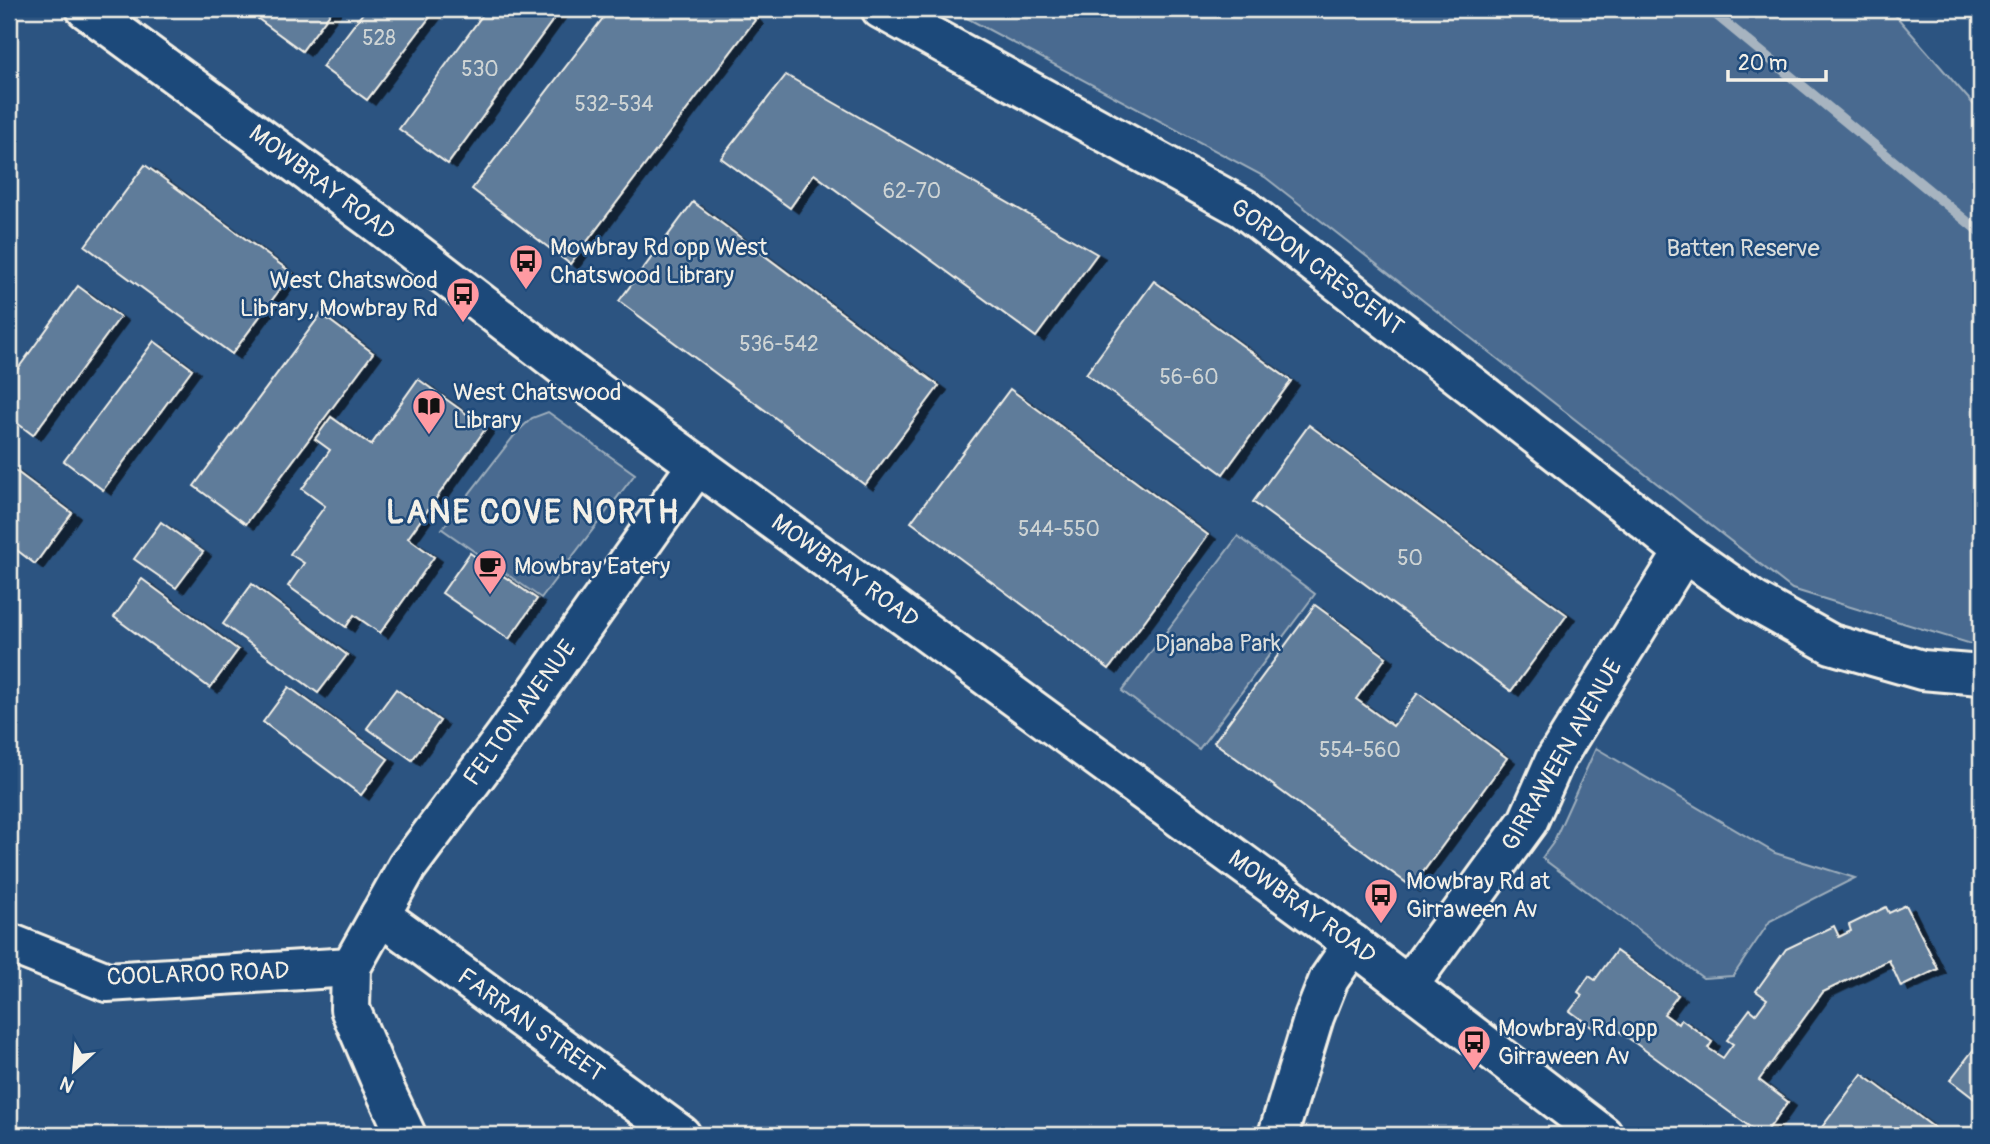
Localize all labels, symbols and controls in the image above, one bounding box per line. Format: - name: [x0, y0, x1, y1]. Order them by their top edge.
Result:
- house number: 528: [362, 25, 396, 52]
- scale bar: [1728, 38, 1826, 82]
- text: 20 m: [1738, 50, 1787, 77]
- house number: 530: [461, 56, 499, 83]
- house number: 532-534: [574, 91, 654, 118]
- street label: MOWBRAY ROAD: [243, 119, 401, 247]
- house number: 62-70: [883, 178, 941, 205]
- street label: GORDON CRESCENT: [1225, 192, 1409, 342]
- place label: Mowbray Rd opp West Chatswood Library: [550, 233, 768, 290]
- park label: Batten Reserve: [1667, 234, 1820, 263]
- bus stop icon: Mowbray Rd opp West Chatswood Library: [507, 242, 545, 291]
- place label: West Chatswood Library, Mowbray Rd: [240, 266, 438, 323]
- bus stop icon: West Chatswood Library, Mowbray Rd: [444, 275, 482, 324]
- house number: 536-542: [739, 331, 819, 358]
- house number: 56-60: [1159, 364, 1219, 391]
- place label: West Chatswood Library: [453, 378, 622, 435]
- library icon: West Chatswood Library: [410, 387, 448, 436]
- district label: LANE COVE NORTH: [386, 493, 680, 533]
- street label: MOWBRAY ROAD: [766, 508, 924, 634]
- house number: 544-550: [1018, 516, 1100, 543]
- house number: 50: [1397, 545, 1423, 572]
- cafe icon: Mowbray Eatery: [471, 547, 509, 596]
- place label: Mowbray Eatery: [514, 552, 670, 581]
- park label: Djanaba Park: [1155, 629, 1281, 658]
- street label: FELTON AVENUE: [457, 635, 583, 791]
- street label: GIRRAWEEN AVENUE: [1495, 654, 1629, 856]
- house number: 554-560: [1319, 737, 1401, 764]
- street label: MOWBRAY ROAD: [1223, 844, 1381, 970]
- place label: Mowbray Rd at Girraween Av: [1406, 867, 1550, 924]
- bus stop icon: Mowbray Rd at Girraween Av: [1362, 876, 1400, 925]
- street label: COOLAROO ROAD: [106, 956, 290, 992]
- street label: FARRAN STREET: [452, 962, 610, 1088]
- place label: Mowbray Rd opp Girraween Av: [1498, 1014, 1658, 1071]
- bus stop icon: Mowbray Rd opp Girraween Av: [1455, 1023, 1493, 1072]
- north arrow: [38, 1036, 108, 1106]
- text: N: [56, 1071, 78, 1098]

